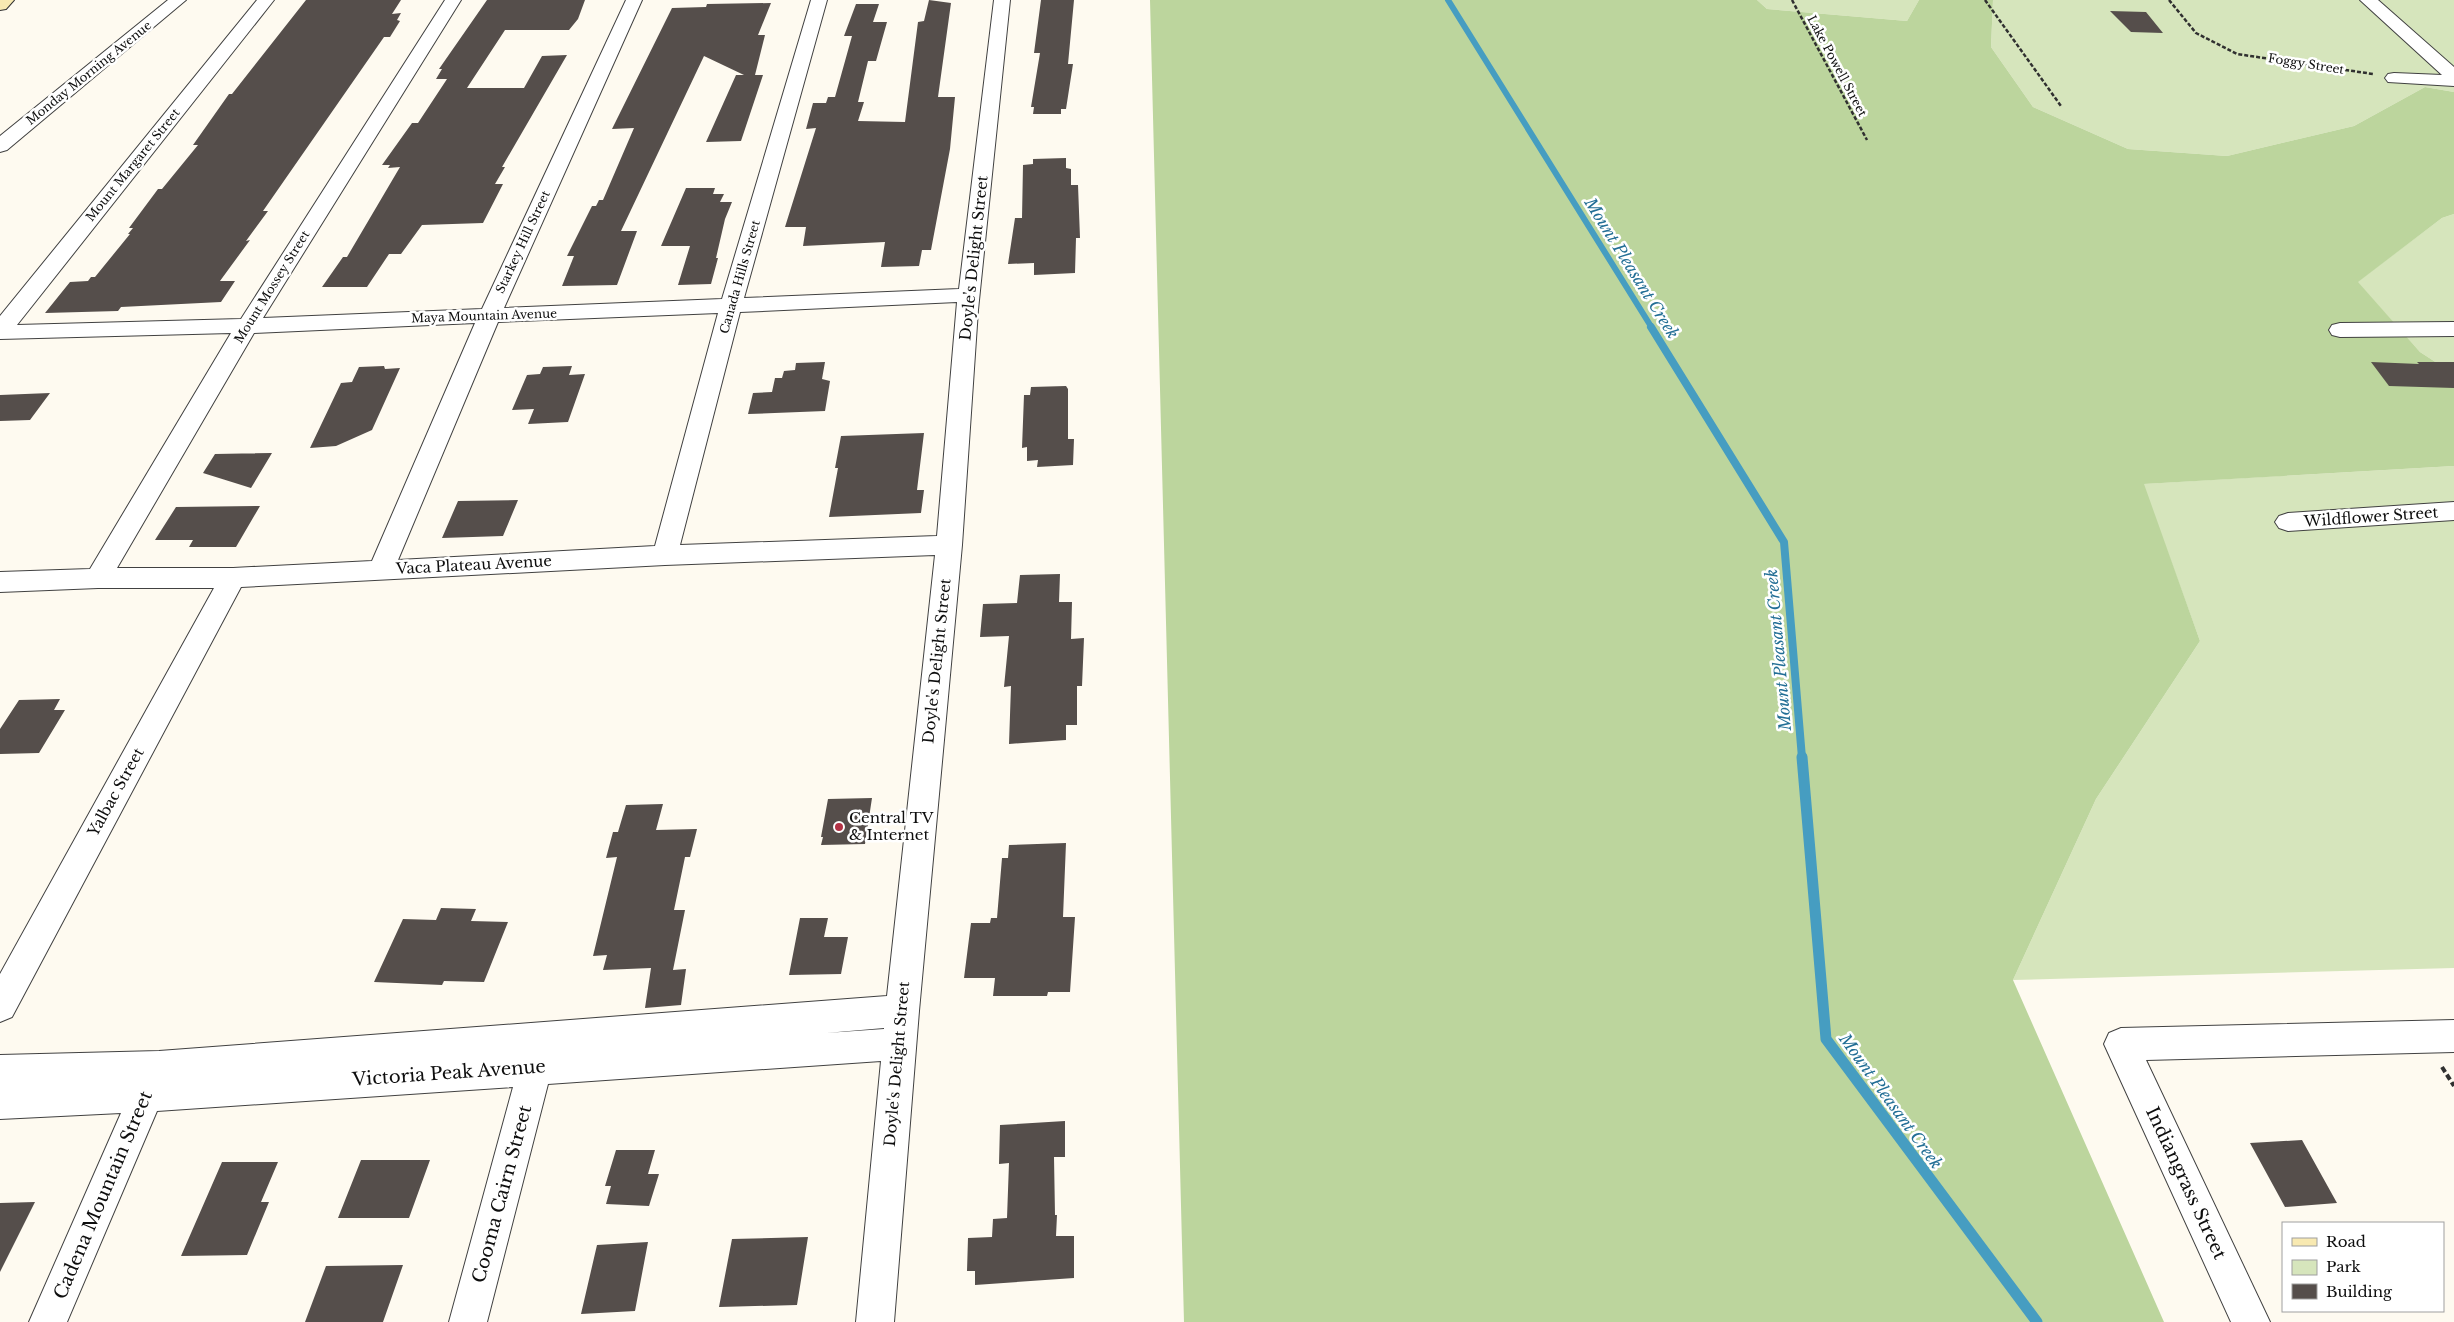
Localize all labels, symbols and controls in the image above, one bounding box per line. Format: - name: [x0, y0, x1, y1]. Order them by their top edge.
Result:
- street label: Lake Powell Street: [1804, 13, 1871, 119]
- street label: Monday Morning Avenue: [23, 17, 154, 128]
- street label: Foggy Street: [2267, 50, 2346, 77]
- street label: Mount Margaret Street: [82, 105, 183, 224]
- street label: Doyle's Delight Street: [955, 174, 992, 341]
- street label: Starkey Hill Street: [492, 188, 553, 296]
- water label: Mount Pleasant Creek: [1580, 193, 1683, 342]
- street label: Canada Hills Street: [716, 218, 763, 335]
- street label: Mount Mossey Street: [231, 227, 313, 346]
- street label: Maya Mountain Avenue: [411, 305, 557, 326]
- street label: Wildflower Street: [2302, 502, 2439, 531]
- street label: Vaca Plateau Avenue: [395, 551, 552, 578]
- water label: Mount Pleasant Creek: [1761, 568, 1795, 733]
- street label: Doyle's Delight Street: [918, 577, 955, 744]
- street label: Yalbac Street: [83, 744, 148, 840]
- place label: Central TV & Internet: [849, 808, 934, 844]
- marker: Central TV & Internet: [833, 821, 845, 833]
- street label: Doyle's Delight Street: [880, 980, 913, 1147]
- water label: Mount Pleasant Creek: [1835, 1029, 1947, 1173]
- street label: Victoria Peak Avenue: [351, 1055, 546, 1091]
- street label: Cadena Mountain Street: [49, 1087, 157, 1302]
- street label: Cooma Cairn Street: [468, 1103, 536, 1285]
- street label: Indiangrass Street: [2141, 1103, 2231, 1263]
- legend: [2282, 1222, 2444, 1312]
- text: Road: [2326, 1232, 2366, 1251]
- text: Park: [2326, 1257, 2362, 1276]
- text: Building: [2326, 1282, 2393, 1301]

